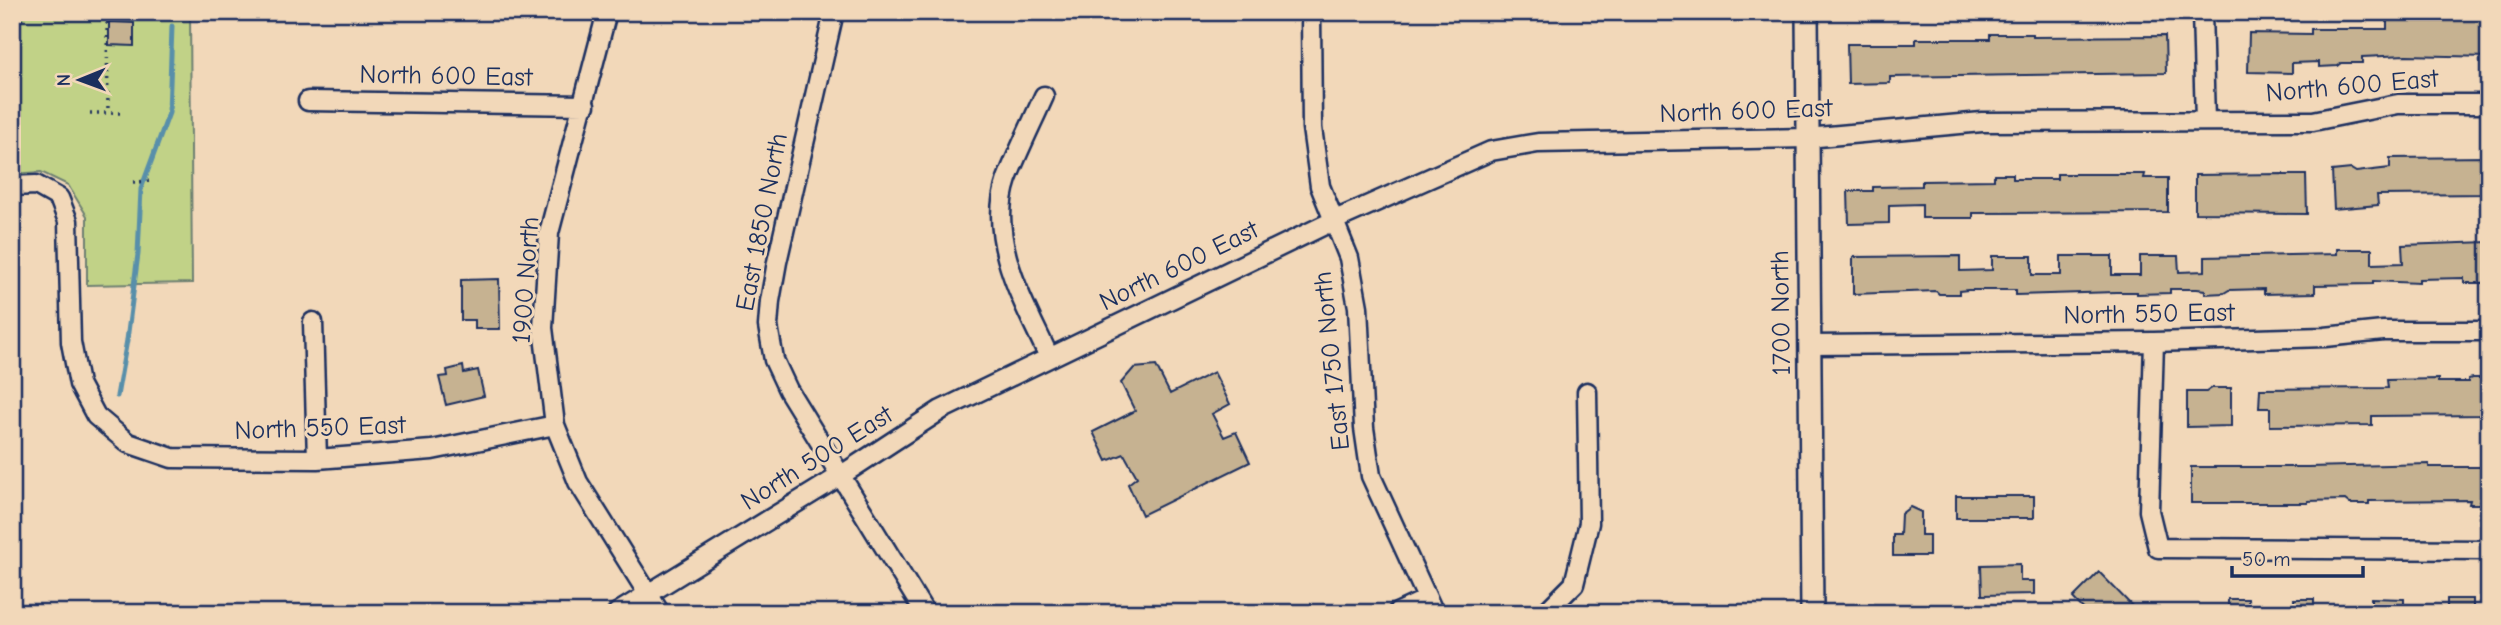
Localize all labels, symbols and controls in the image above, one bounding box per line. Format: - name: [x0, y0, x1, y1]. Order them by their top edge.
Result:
- north arrow: [46, 46, 116, 116]
- street label: North 600 East: [359, 59, 534, 93]
- street label: North 600 East: [2265, 63, 2441, 108]
- text: N: [53, 74, 75, 87]
- street label: North 600 East: [1659, 93, 1835, 129]
- street label: East 1850 North: [730, 130, 794, 314]
- street label: North 600 East: [1095, 214, 1265, 317]
- street label: 1900 North: [507, 216, 545, 344]
- street label: 1700 North: [1765, 250, 1797, 376]
- street label: East 1750 North: [1308, 270, 1356, 452]
- street label: North 550 East: [2063, 297, 2236, 330]
- street label: North 500 East: [736, 399, 900, 517]
- street label: North 550 East: [234, 410, 408, 446]
- scale bar: [2232, 534, 2363, 578]
- text: 50 m: [2242, 547, 2291, 571]

